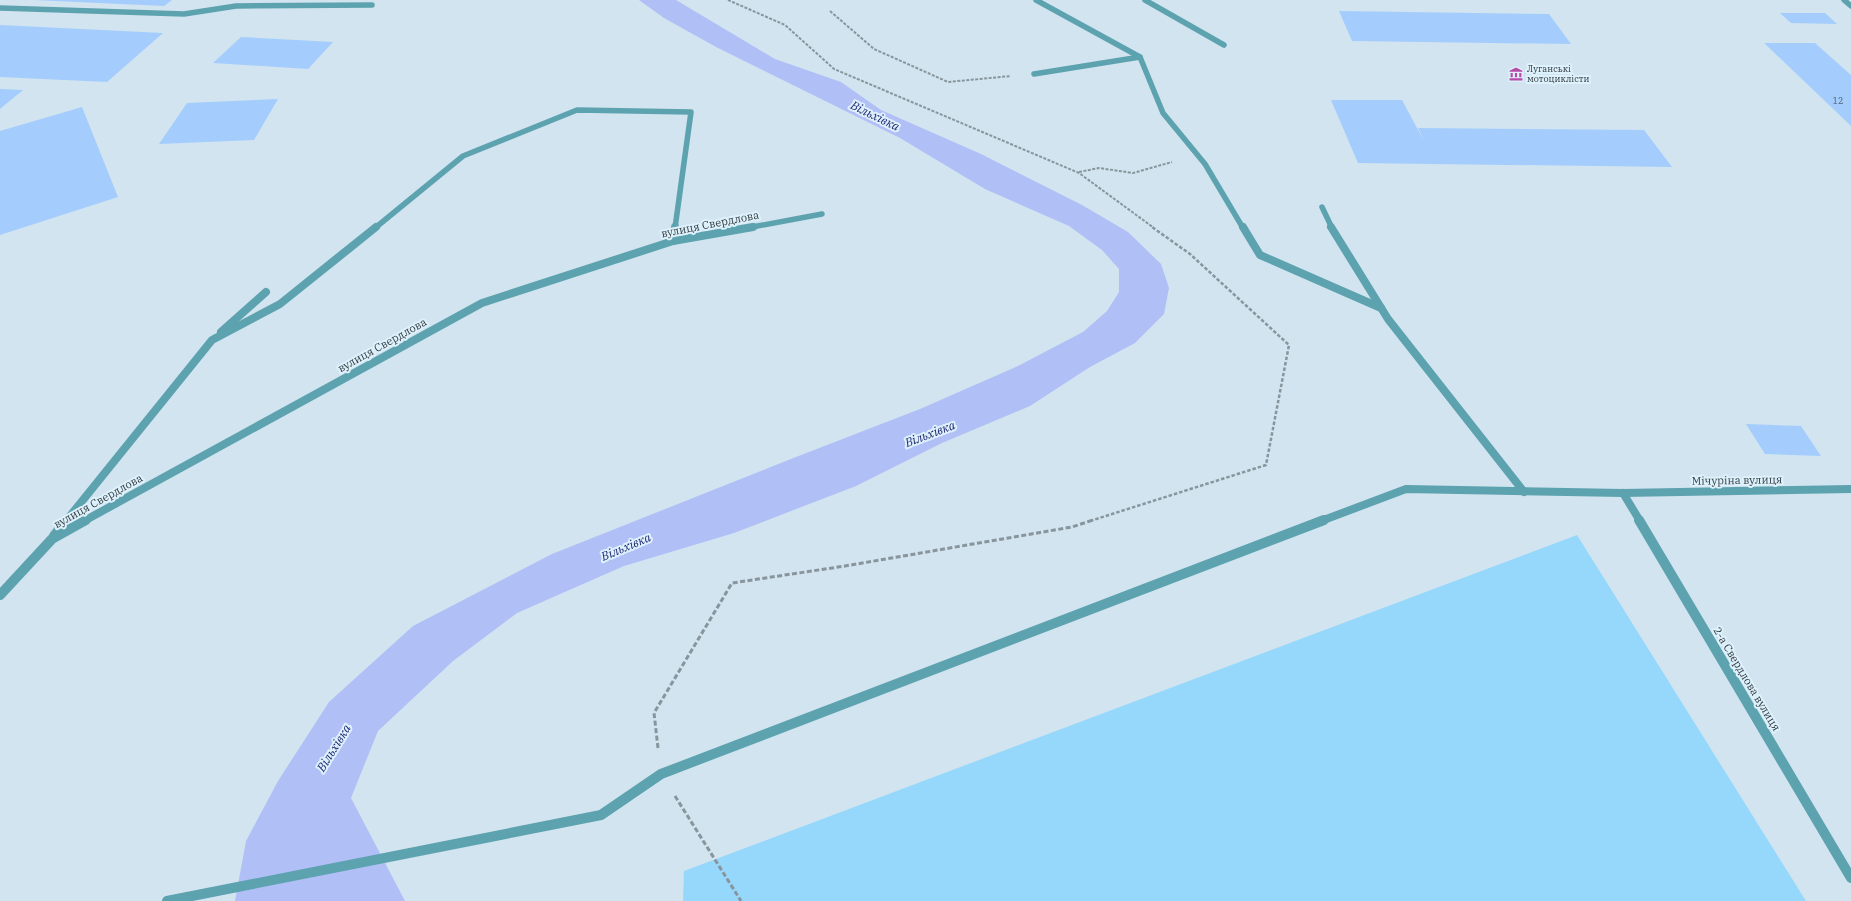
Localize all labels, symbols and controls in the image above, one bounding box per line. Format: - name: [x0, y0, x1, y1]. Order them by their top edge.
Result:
- place label: Луганські мотоциклісти: [1527, 63, 1590, 84]
- museum icon: Луганські мотоциклісти: [1508, 66, 1524, 82]
- house number: 12: [1833, 95, 1843, 106]
- water label: Вільхівка: [847, 97, 903, 134]
- street label: вулиця Свердлова: [660, 208, 760, 240]
- street label: вулиця Свердлова: [335, 315, 429, 375]
- water label: Вільхівка: [902, 417, 957, 450]
- street label: вулиця Свердлова: [51, 471, 145, 531]
- street label: Мічуріна вулиця: [1692, 472, 1782, 488]
- water label: Вільхівка: [598, 529, 653, 564]
- street label: 2-а Свердлова вулиця: [1710, 624, 1784, 734]
- water label: Вільхівка: [313, 721, 354, 775]

